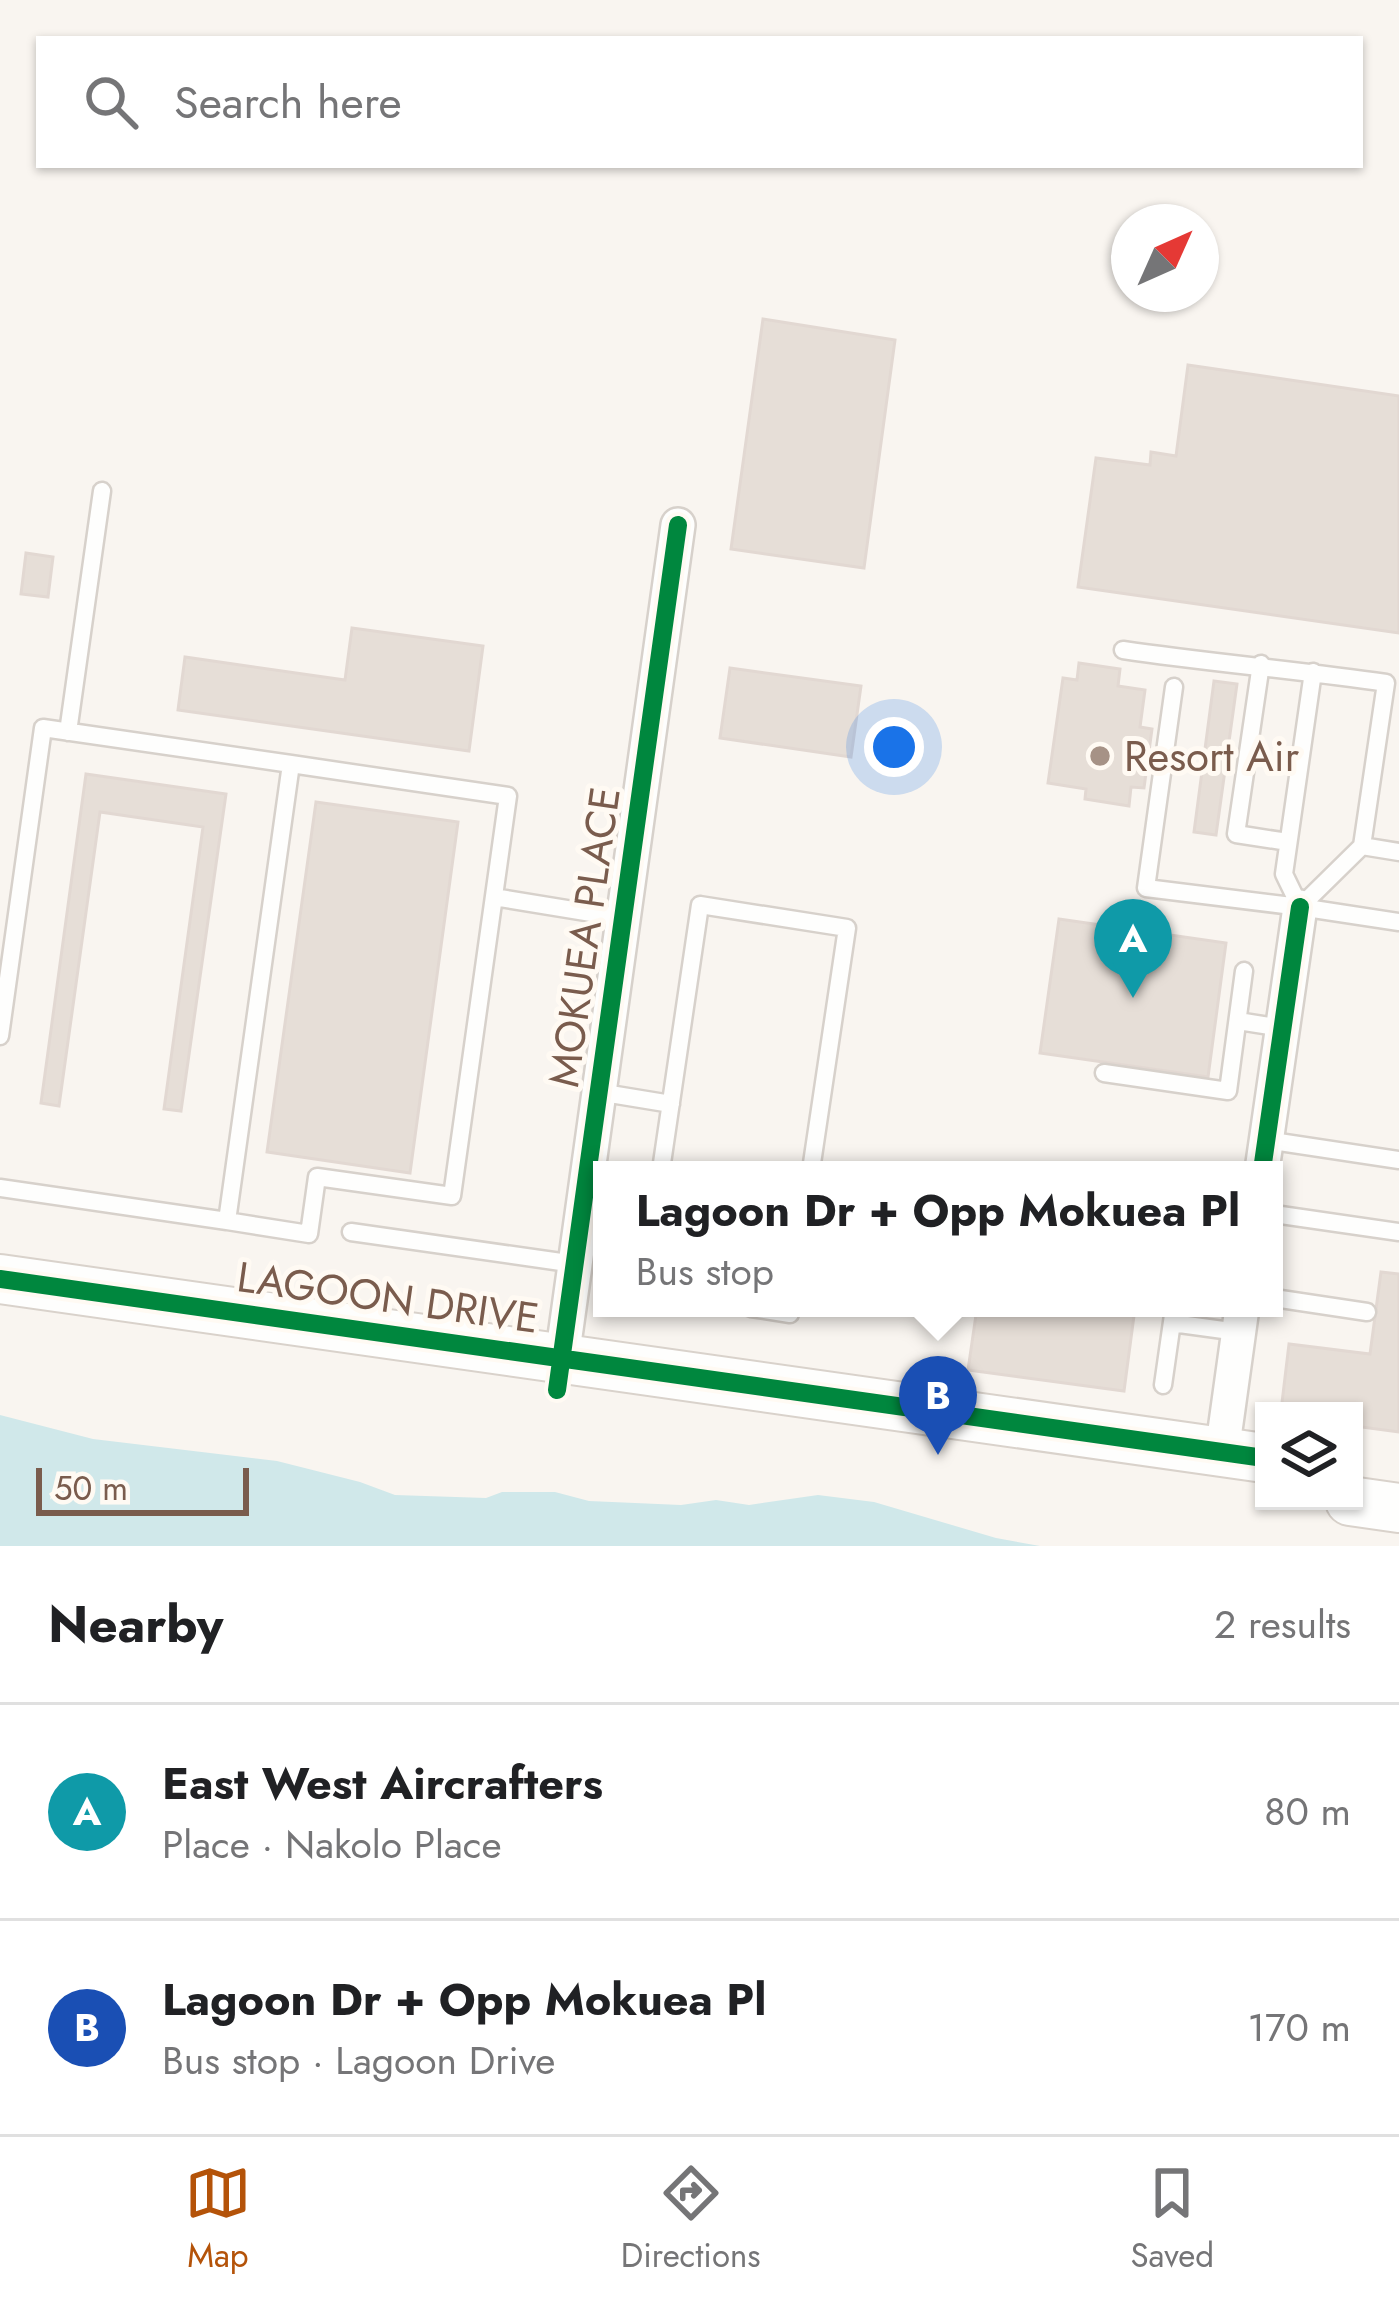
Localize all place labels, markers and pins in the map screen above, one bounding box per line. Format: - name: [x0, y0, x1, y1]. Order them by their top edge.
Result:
- place label: Resort Air: [1124, 726, 1300, 787]
- marker: Resort Air: [1087, 743, 1113, 769]
- pin: A: [1094, 899, 1172, 998]
- pin: B: [899, 1356, 977, 1455]

